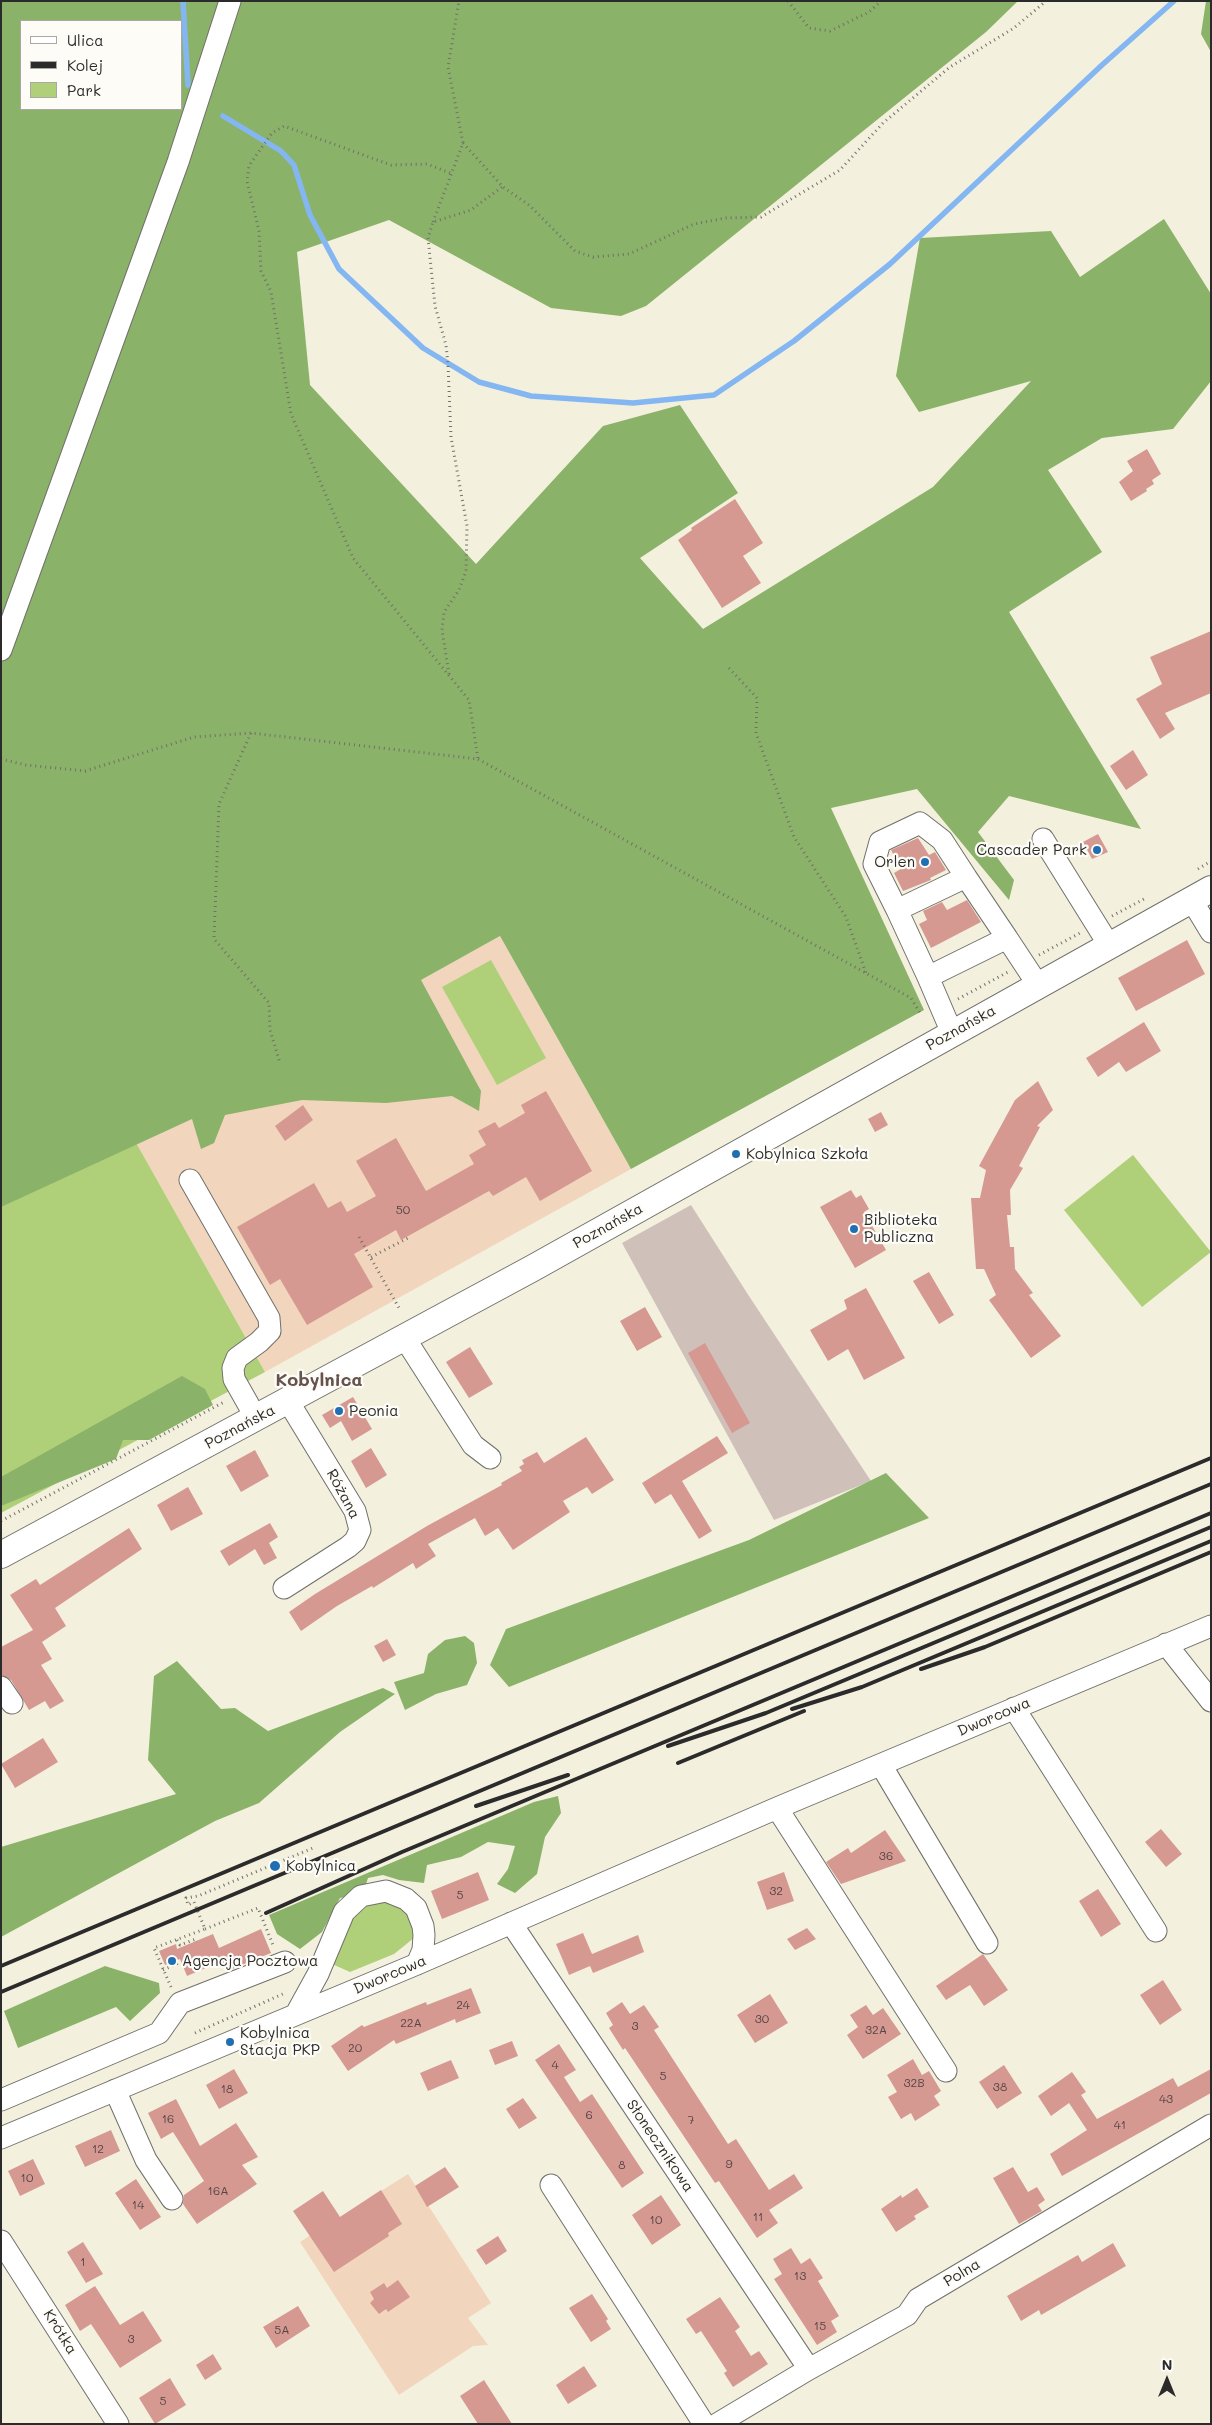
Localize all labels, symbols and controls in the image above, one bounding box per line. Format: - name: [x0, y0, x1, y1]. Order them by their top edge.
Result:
- legend: [20, 20, 182, 110]
- text: Ulica: [67, 30, 104, 50]
- text: Kolej: [67, 55, 103, 75]
- text: Park: [67, 80, 101, 100]
- place label: Cascader Park: [976, 841, 1087, 859]
- marker: Cascader Park: [1091, 844, 1103, 856]
- place label: Orlen: [874, 853, 915, 871]
- marker: Orlen: [919, 856, 931, 868]
- street label: Poznańska: [923, 1001, 999, 1055]
- place label: Kobylnica Szkoła: [746, 1145, 869, 1163]
- marker: Kobylnica Szkoła: [730, 1148, 742, 1160]
- street label: Poznańska: [570, 1199, 646, 1253]
- house number: 50: [396, 1203, 410, 1217]
- place label: Biblioteka Publiczna: [864, 1211, 938, 1246]
- marker: Biblioteka Publiczna: [848, 1223, 860, 1235]
- district label: Kobylnica: [275, 1369, 363, 1391]
- street label: Poznańska: [202, 1401, 278, 1453]
- place label: Peonia: [349, 1402, 399, 1420]
- marker: Peonia: [333, 1405, 345, 1417]
- street label: Różana: [322, 1466, 364, 1522]
- street label: Dworcowa: [955, 1694, 1033, 1740]
- house number: 36: [879, 1849, 893, 1863]
- place label: Kobylnica: [286, 1857, 356, 1875]
- marker: Kobylnica: [268, 1859, 282, 1873]
- house number: 32: [769, 1884, 783, 1898]
- house number: 5: [457, 1888, 463, 1902]
- place label: Agencja Pocztowa: [182, 1952, 318, 1970]
- street label: Dworcowa: [351, 1952, 429, 1998]
- marker: Agencja Pocztowa: [166, 1955, 178, 1967]
- house number: 24: [456, 1998, 470, 2012]
- house number: 30: [755, 2012, 769, 2026]
- house number: 22A: [400, 2016, 422, 2030]
- house number: 3: [631, 2019, 639, 2033]
- house number: 32A: [865, 2023, 887, 2037]
- place label: Kobylnica Stacja PKP: [240, 2024, 320, 2059]
- marker: Kobylnica Stacja PKP: [224, 2036, 236, 2048]
- house number: 20: [348, 2041, 362, 2055]
- house number: 4: [551, 2058, 559, 2072]
- house number: 5: [660, 2069, 666, 2083]
- house number: 32B: [903, 2076, 925, 2090]
- house number: 38: [993, 2080, 1007, 2094]
- house number: 18: [221, 2082, 233, 2096]
- house number: 43: [1159, 2092, 1173, 2106]
- street label: Słonecznikowa: [622, 2096, 698, 2196]
- house number: 6: [585, 2108, 593, 2122]
- house number: 16: [162, 2112, 174, 2126]
- house number: 7: [688, 2113, 694, 2127]
- house number: 41: [1114, 2118, 1126, 2132]
- house number: 12: [92, 2142, 104, 2156]
- house number: 9: [725, 2157, 733, 2171]
- house number: 8: [618, 2158, 626, 2172]
- house number: 10: [21, 2171, 33, 2185]
- house number: 16A: [208, 2184, 228, 2198]
- house number: 14: [132, 2198, 144, 2212]
- house number: 11: [753, 2210, 763, 2224]
- house number: 10: [650, 2213, 662, 2227]
- house number: 1: [80, 2255, 86, 2269]
- street label: Polna: [940, 2255, 984, 2291]
- house number: 13: [794, 2269, 806, 2283]
- street label: Krótka: [39, 2306, 81, 2358]
- house number: 15: [814, 2319, 826, 2333]
- house number: 5A: [274, 2323, 290, 2337]
- house number: 3: [127, 2332, 135, 2346]
- north arrow: [1142, 2355, 1192, 2405]
- text: N: [1162, 2355, 1172, 2374]
- house number: 5: [160, 2394, 166, 2408]

